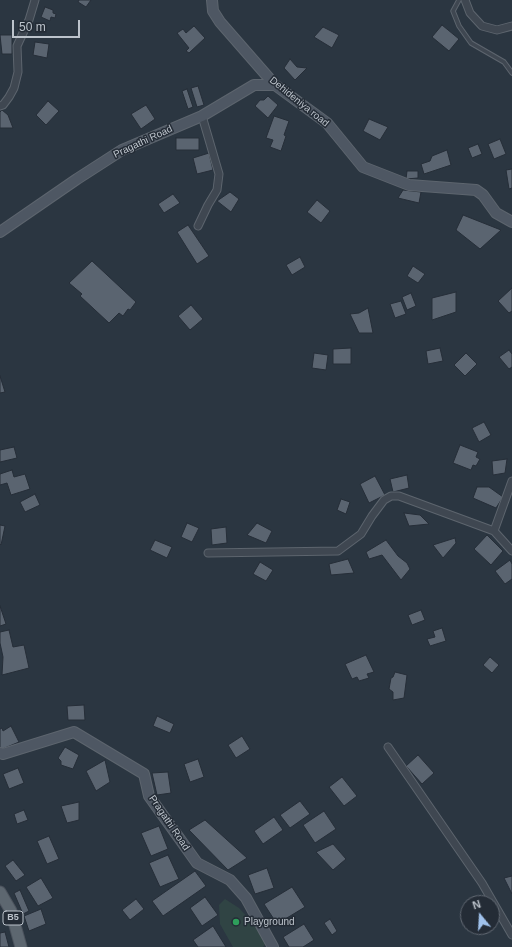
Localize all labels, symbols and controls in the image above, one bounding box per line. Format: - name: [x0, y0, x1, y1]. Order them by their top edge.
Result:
- scale bar: [14, 12, 82, 38]
- text: 50 m: [19, 20, 46, 34]
- street label: Dehideniya road: [267, 74, 331, 130]
- street label: Pragathi Road: [111, 123, 175, 161]
- street label: Pragathi Road: [146, 793, 192, 853]
- north arrow: [460, 895, 500, 935]
- text: N: [471, 898, 482, 911]
- road number: B5: [3, 911, 23, 925]
- place label: Playground: [244, 916, 295, 928]
- marker: Playground: [231, 917, 241, 927]

